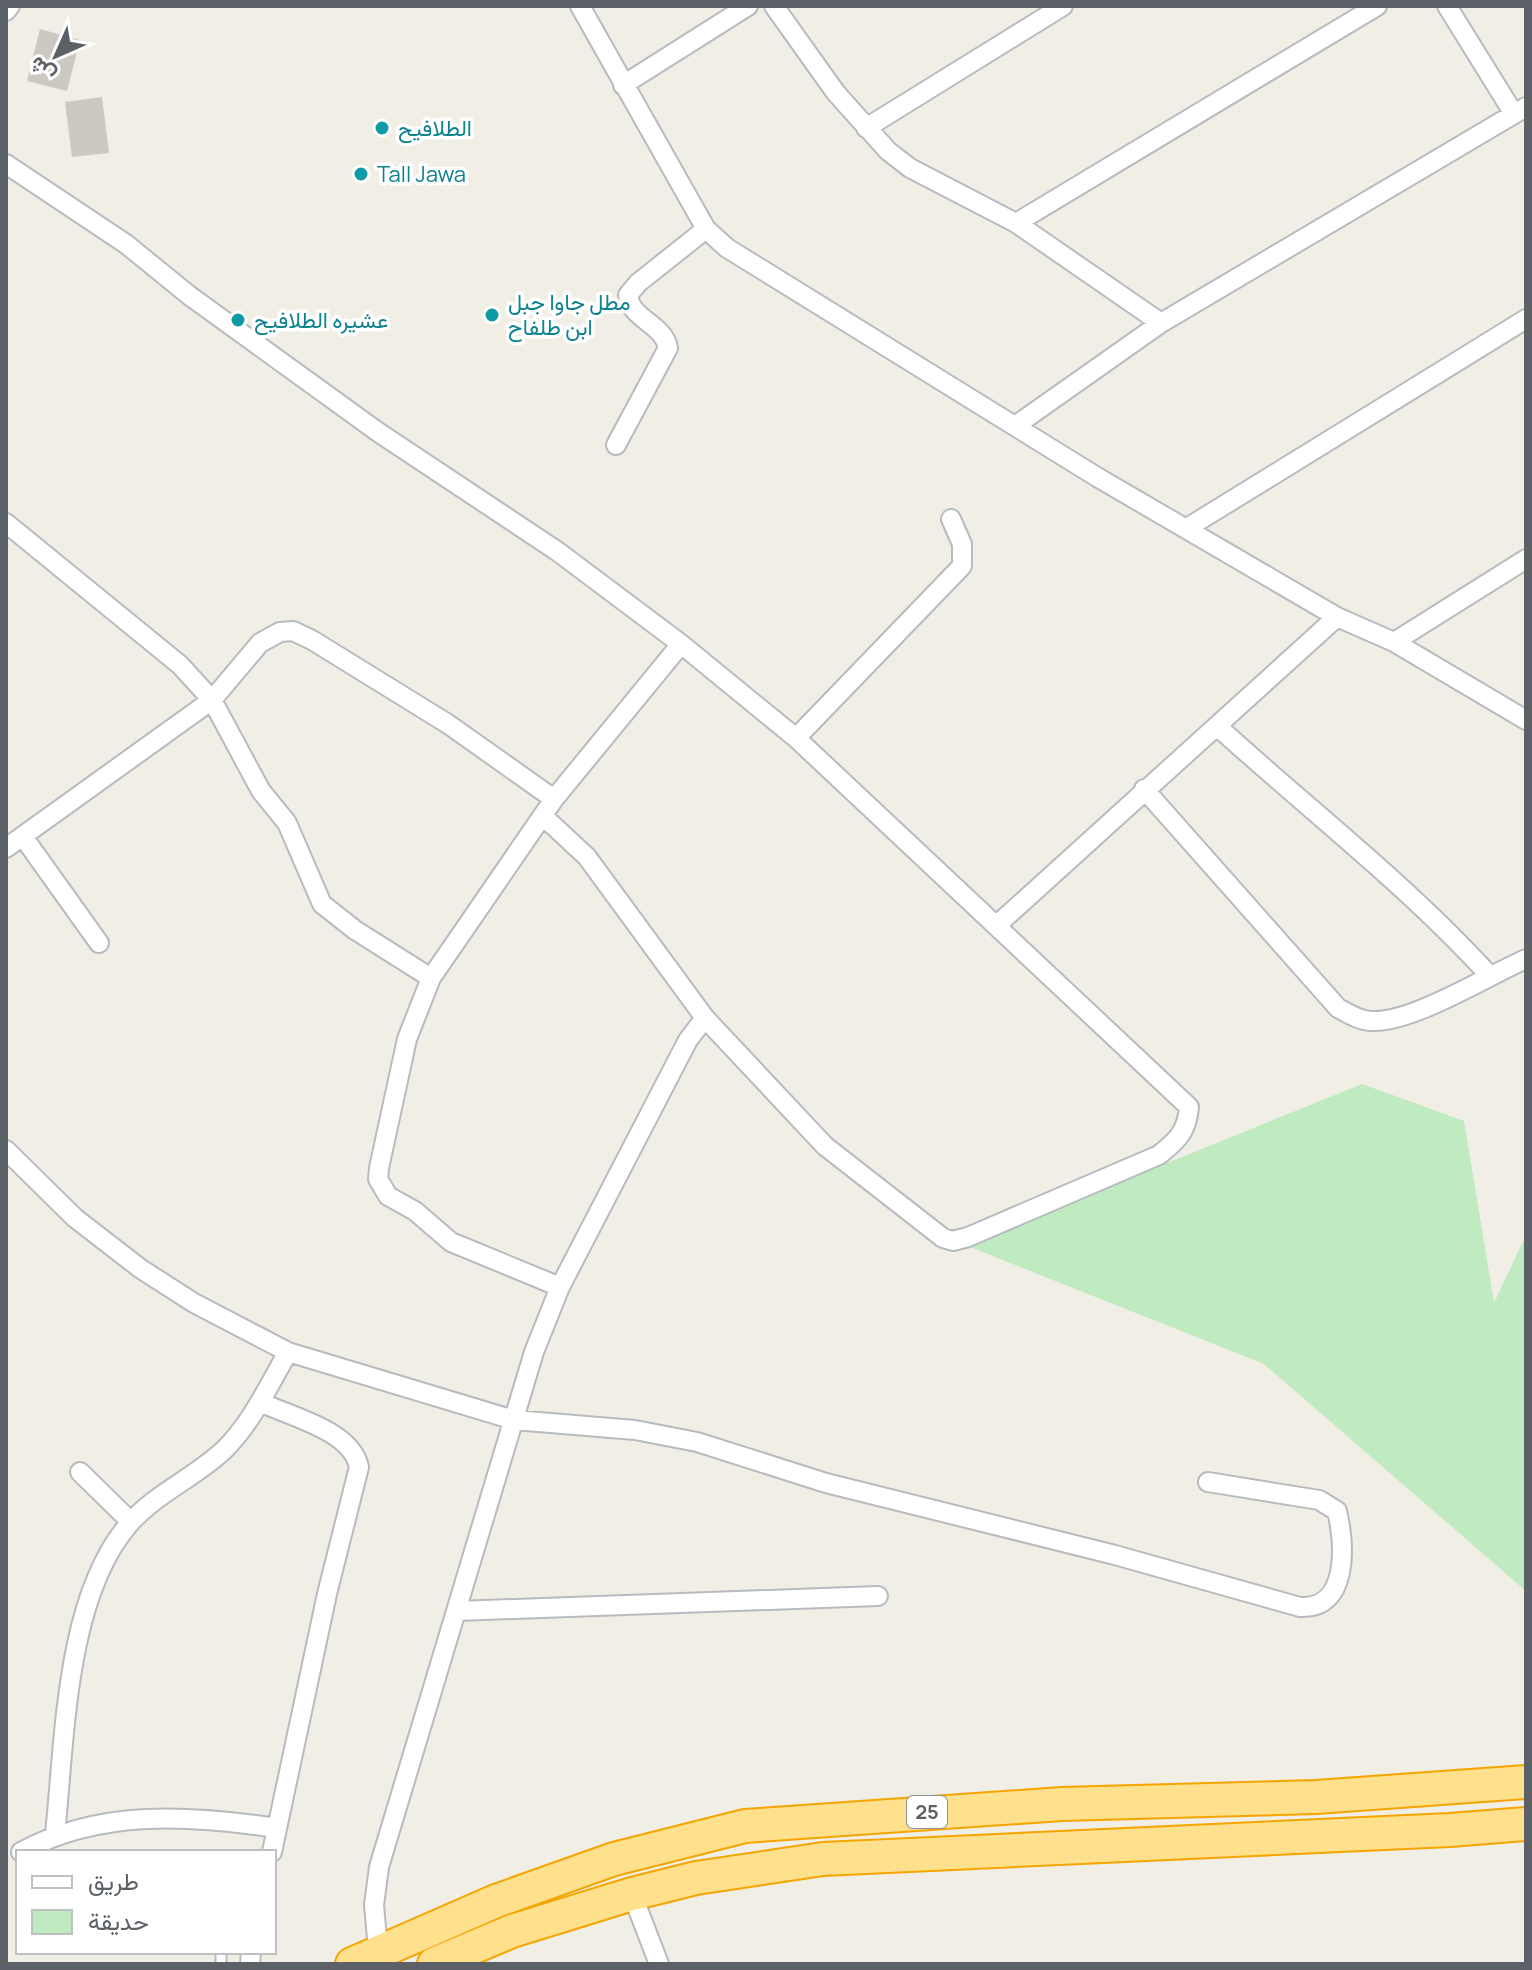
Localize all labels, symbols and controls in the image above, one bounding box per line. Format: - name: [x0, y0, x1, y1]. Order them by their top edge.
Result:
- north arrow: [16, 16, 96, 96]
- text: ش: [22, 50, 62, 90]
- place label: الطلافيح: [398, 113, 472, 143]
- marker: الطلافيح: [373, 119, 391, 137]
- place label: Tall Jawa: [377, 159, 466, 189]
- marker: Tall Jawa: [352, 165, 370, 183]
- place label: مطل جاوا جبل ابن طلفاح: [508, 287, 631, 342]
- place label: عشيره الطلافيح: [254, 305, 388, 335]
- marker: مطل جاوا جبل ابن طلفاح: [483, 306, 501, 324]
- marker: عشيره الطلافيح: [229, 311, 247, 329]
- road number: 25: [907, 1796, 947, 1828]
- legend: [16, 1850, 276, 1954]
- text: طريق: [88, 1864, 139, 1897]
- text: حديقة: [88, 1904, 149, 1937]

